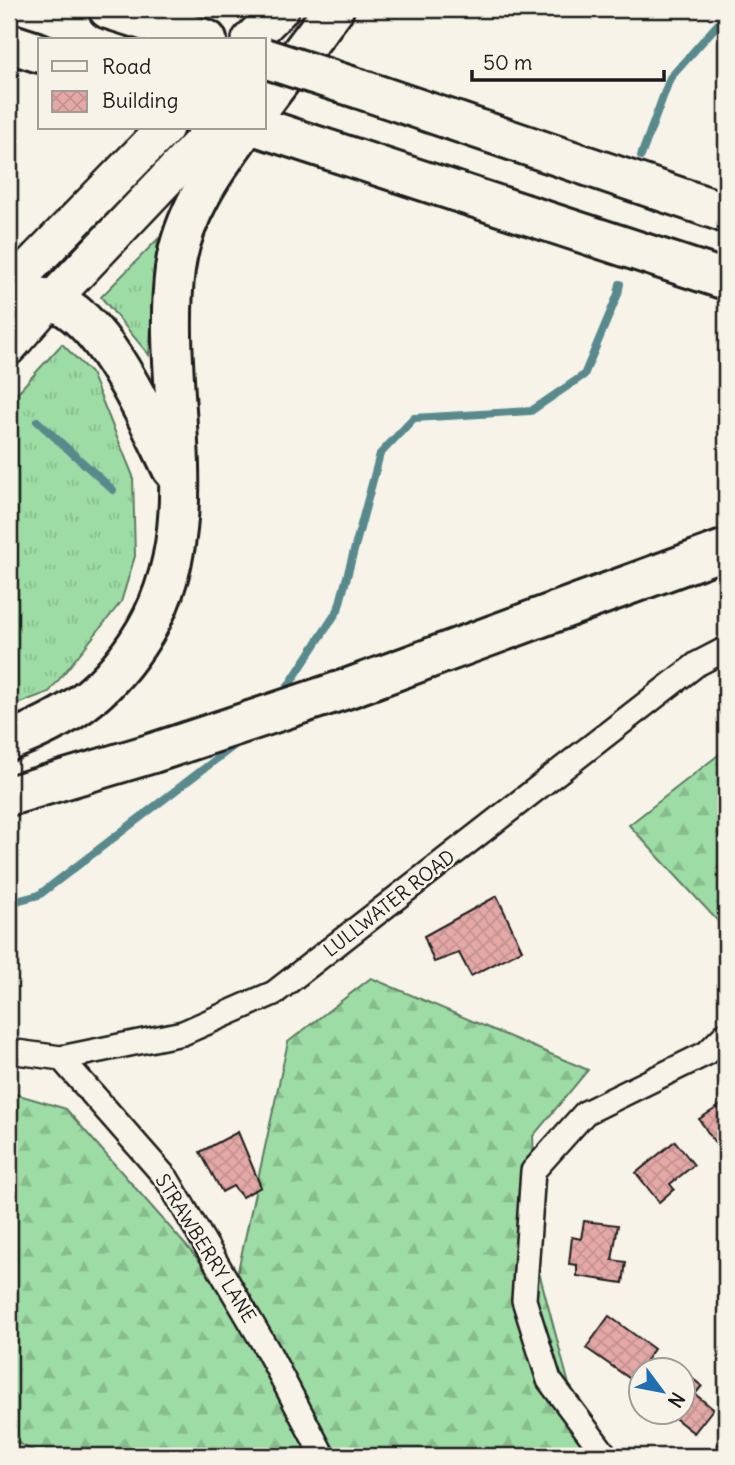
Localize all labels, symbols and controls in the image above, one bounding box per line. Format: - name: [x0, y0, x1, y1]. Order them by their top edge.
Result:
- legend: [38, 38, 266, 130]
- scale bar: [472, 38, 665, 82]
- text: 50 m: [483, 49, 532, 76]
- text: Road: [102, 53, 151, 80]
- text: Building: [102, 87, 178, 114]
- street label: LULLWATER ROAD: [318, 844, 460, 962]
- street label: STRAWBERRY LANE: [150, 1169, 262, 1327]
- north arrow: [626, 1356, 696, 1426]
- text: N: [663, 1388, 690, 1412]

